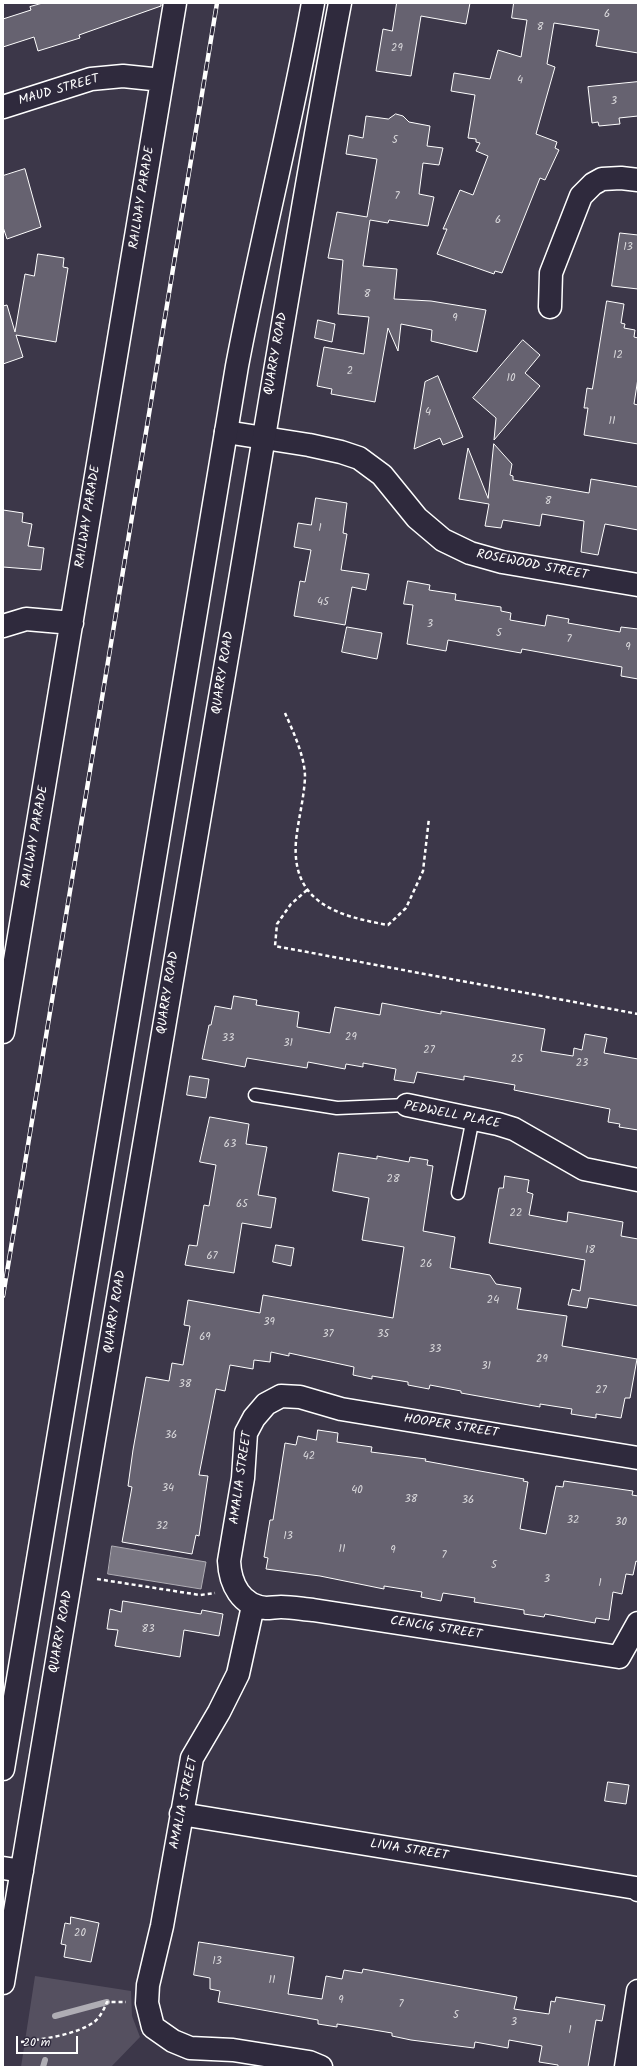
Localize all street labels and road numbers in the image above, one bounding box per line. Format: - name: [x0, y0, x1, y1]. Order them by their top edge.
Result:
- street label: MAUD STREET: [17, 72, 101, 110]
- street label: RAILWAY PARADE: [127, 146, 159, 250]
- street label: QUARRY ROAD: [262, 311, 292, 397]
- street label: RAILWAY PARADE: [73, 465, 105, 569]
- street label: ROSEWOOD STREET: [475, 548, 589, 584]
- street label: QUARRY ROAD: [210, 630, 238, 716]
- street label: RAILWAY PARADE: [19, 785, 53, 889]
- street label: QUARRY ROAD: [155, 950, 183, 1036]
- street label: PEDWELL PLACE: [403, 1099, 501, 1133]
- street label: QUARRY ROAD: [102, 1269, 130, 1355]
- street label: HOOPER STREET: [403, 1412, 499, 1442]
- street label: AMALIA STREET: [228, 1430, 256, 1526]
- street label: QUARRY ROAD: [47, 1589, 77, 1675]
- street label: CENCIG STREET: [389, 1614, 483, 1644]
- street label: AMALIA STREET: [168, 1755, 202, 1851]
- street label: LIVIA STREET: [369, 1837, 449, 1865]

